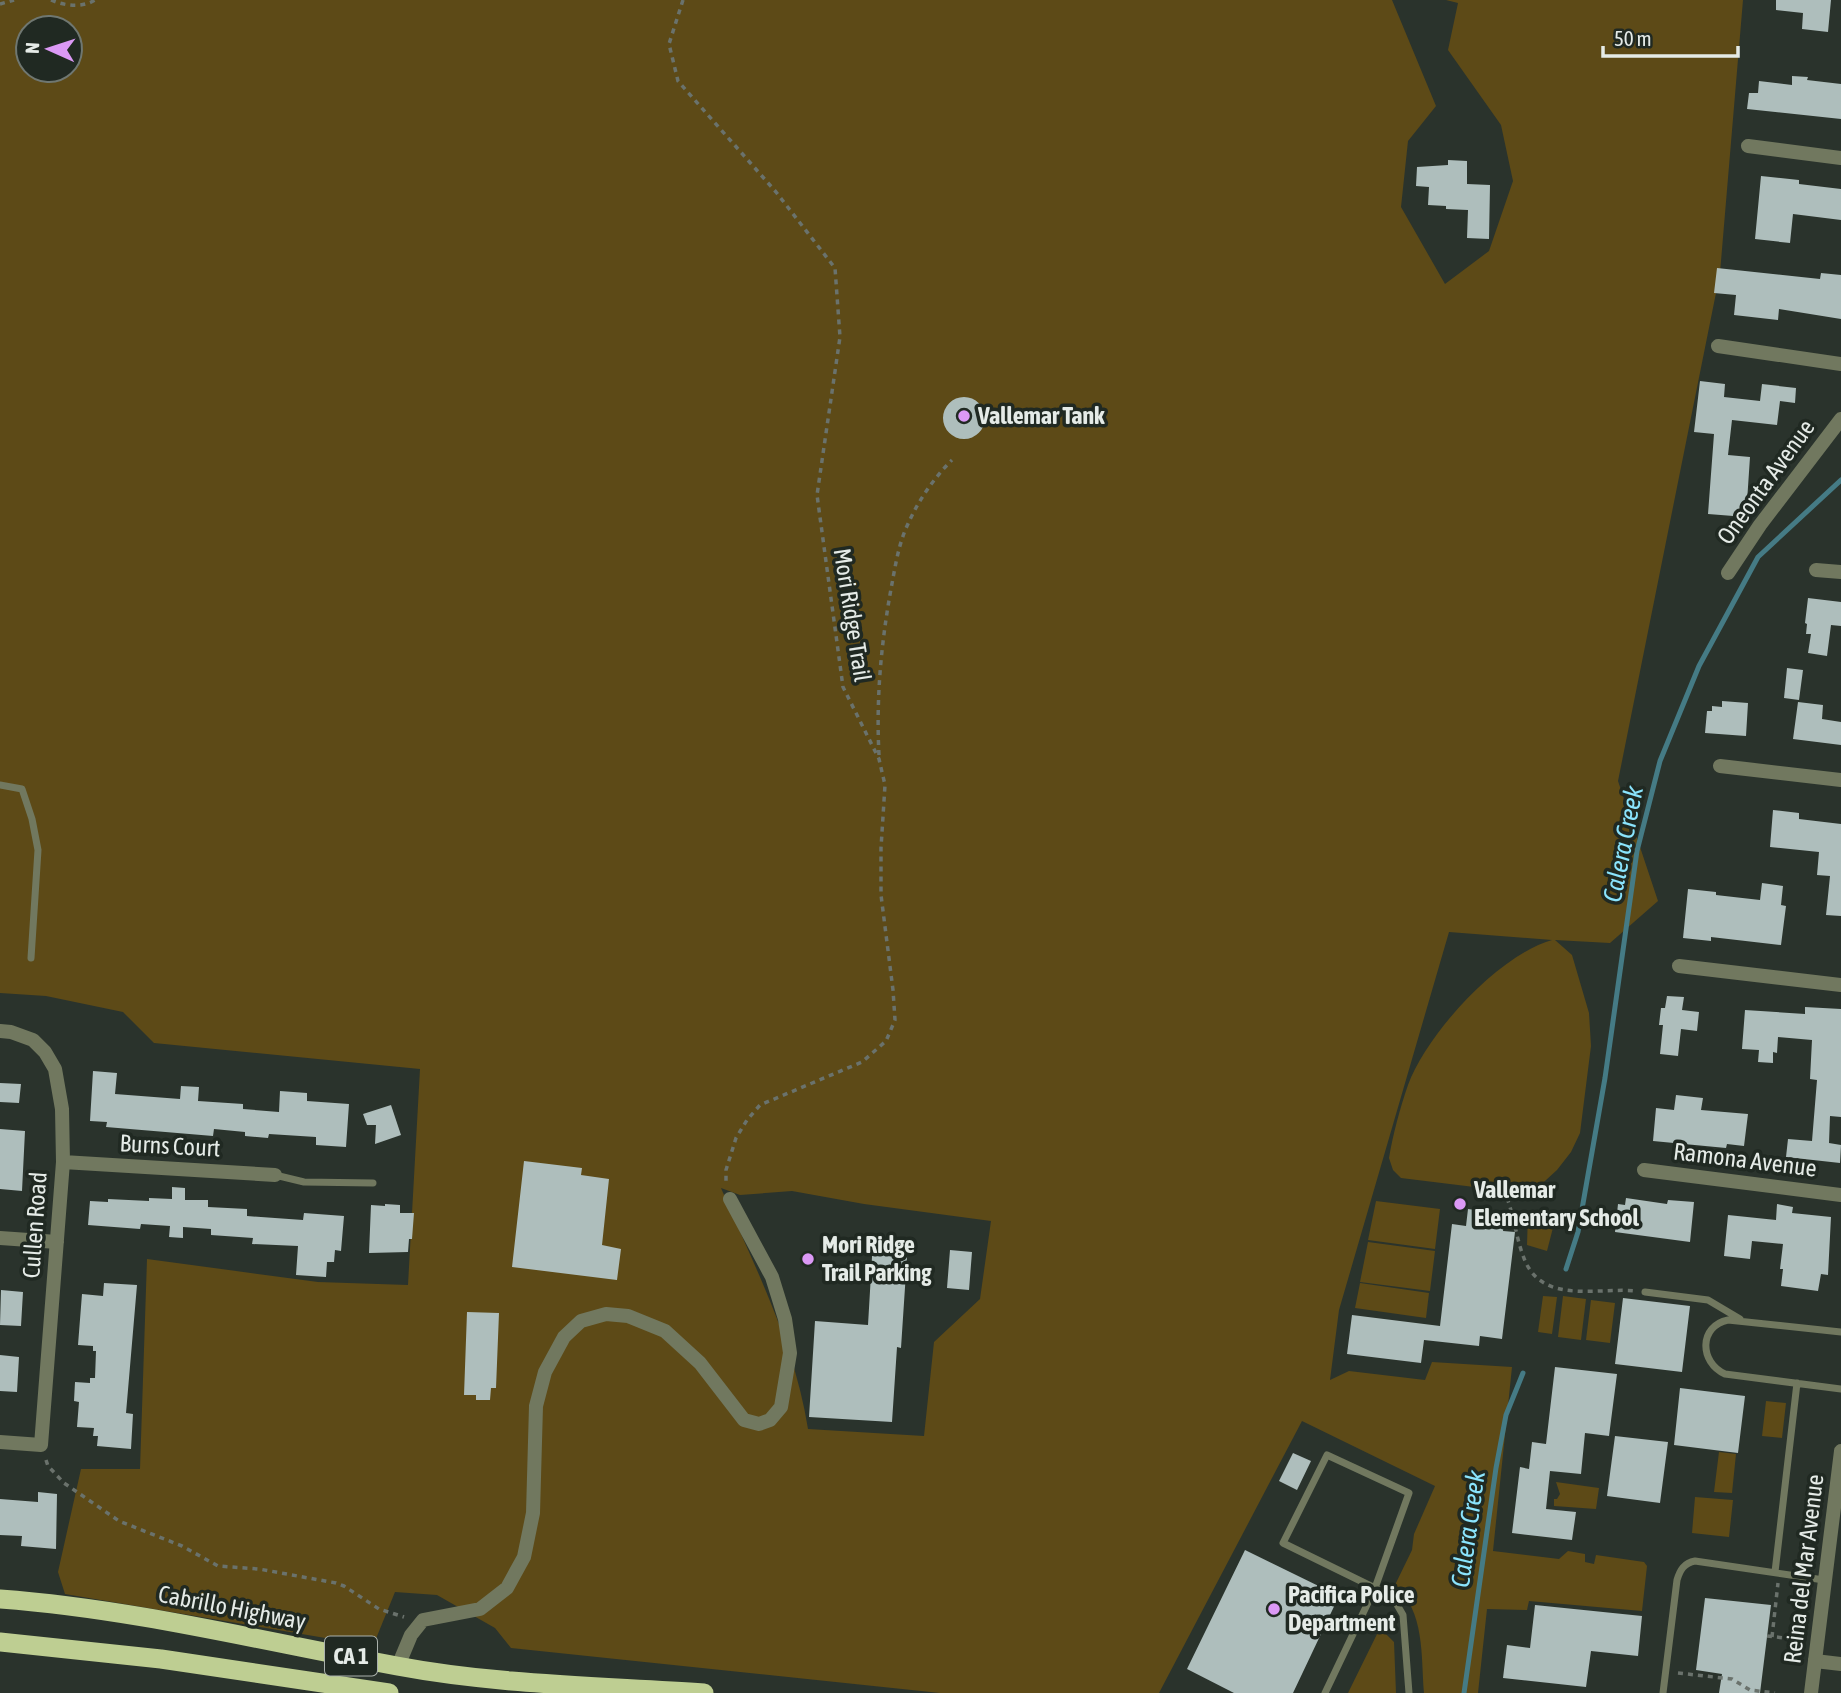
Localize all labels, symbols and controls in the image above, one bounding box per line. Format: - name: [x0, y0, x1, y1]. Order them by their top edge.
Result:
- north arrow: [14, 14, 84, 84]
- scale bar: [1603, 14, 1738, 58]
- text: 50 m: [1614, 26, 1652, 50]
- text: N: [21, 42, 43, 54]
- place label: Vallemar Tank: [977, 402, 1105, 429]
- marker: Vallemar Tank: [956, 408, 972, 424]
- street label: Oneonta Avenue: [1711, 414, 1820, 549]
- street label: Mori Ridge Trail: [829, 546, 876, 684]
- water label: Calera Creek: [1597, 783, 1649, 905]
- street label: Burns Court: [119, 1129, 221, 1162]
- street label: Ramona Avenue: [1672, 1137, 1818, 1182]
- street label: Cullen Road: [17, 1171, 52, 1279]
- place label: Vallemar Elementary School: [1473, 1176, 1640, 1231]
- marker: Vallemar Elementary School: [1452, 1196, 1468, 1212]
- place label: Mori Ridge Trail Parking: [822, 1231, 932, 1286]
- marker: Mori Ridge Trail Parking: [800, 1251, 816, 1267]
- water label: Calera Creek: [1445, 1468, 1491, 1589]
- street label: Reina del Mar Avenue: [1778, 1473, 1829, 1665]
- street label: Cabrillo Highway: [156, 1580, 308, 1635]
- place label: Pacifica Police Department: [1288, 1581, 1415, 1636]
- marker: Pacifica Police Department: [1266, 1601, 1282, 1617]
- road number: CA 1: [325, 1637, 377, 1676]

